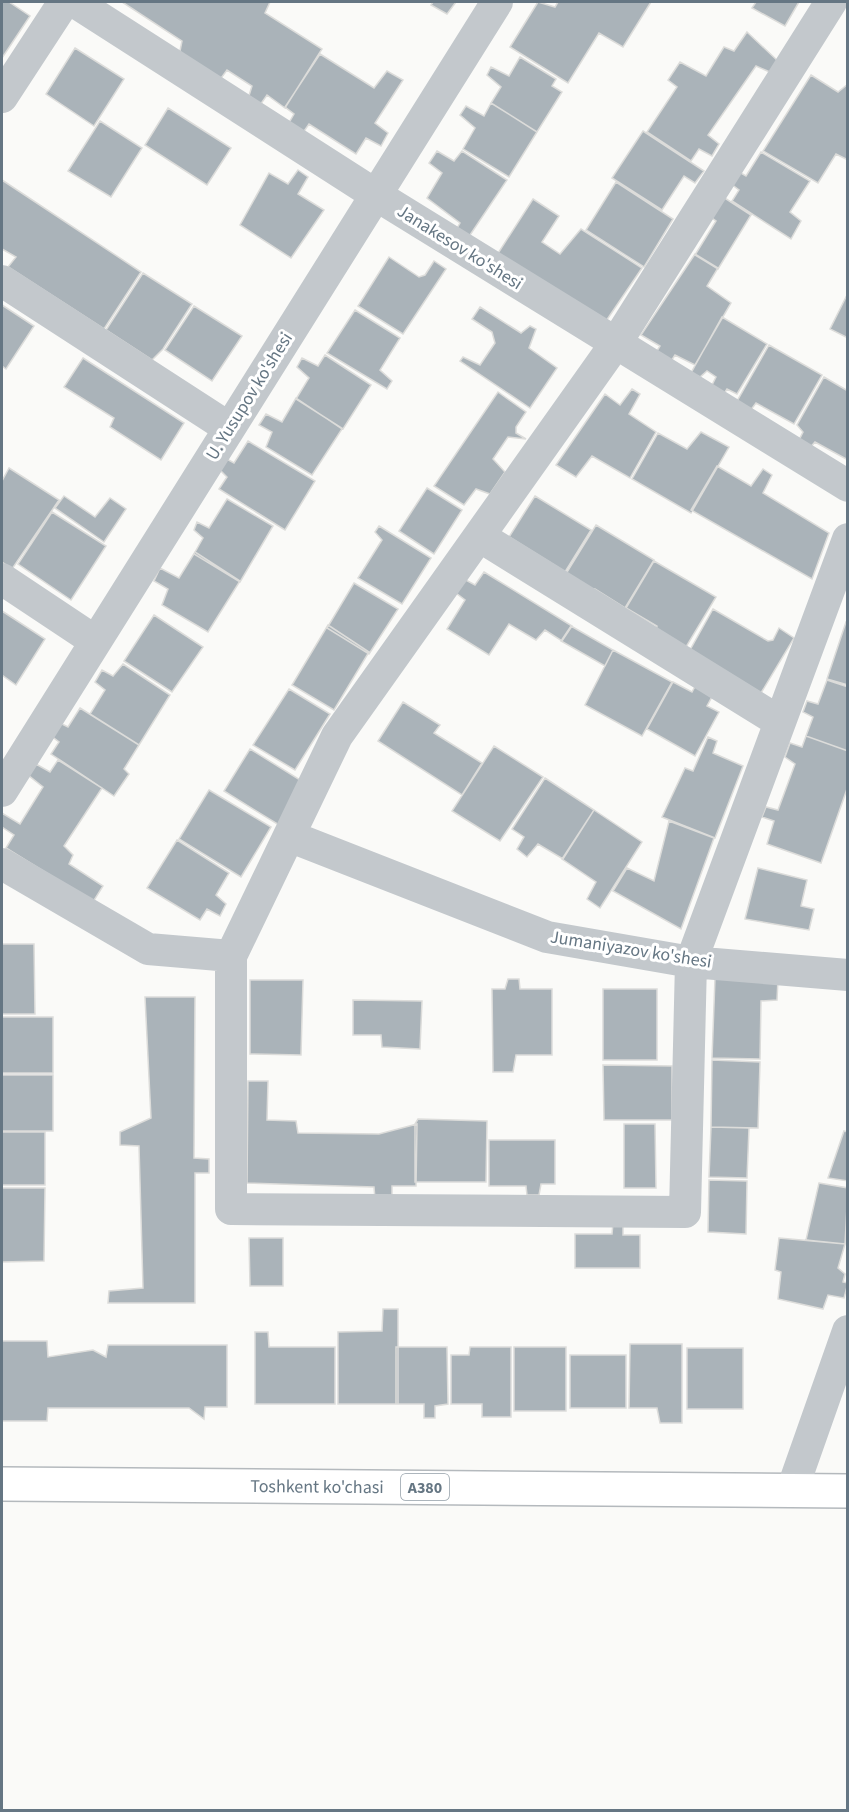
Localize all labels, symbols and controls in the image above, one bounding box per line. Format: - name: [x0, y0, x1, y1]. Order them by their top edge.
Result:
- street label: Janakesov ko'shesi: [392, 199, 527, 296]
- street label: U. Yusupov ko'shesi: [200, 328, 299, 465]
- street label: Jumaniyazov ko'shesi: [548, 924, 713, 975]
- street label: Toshkent ko'chasi: [250, 1474, 384, 1500]
- road number: A380: [401, 1474, 449, 1500]

